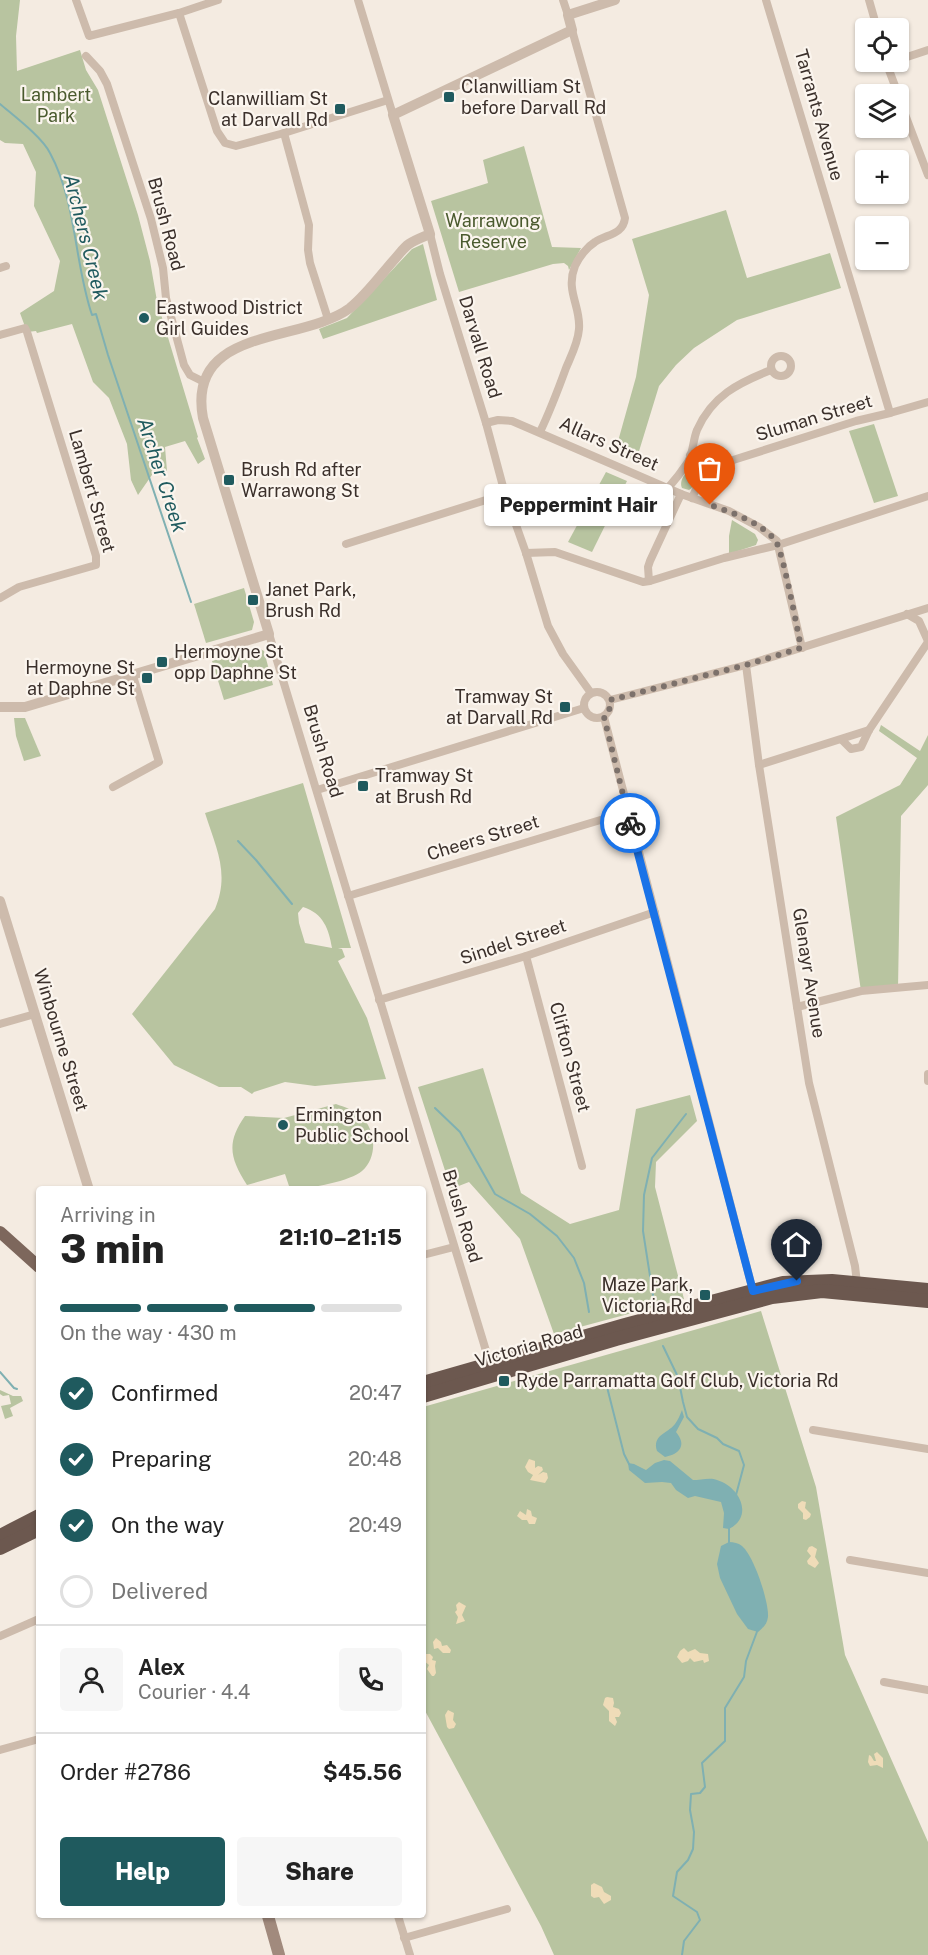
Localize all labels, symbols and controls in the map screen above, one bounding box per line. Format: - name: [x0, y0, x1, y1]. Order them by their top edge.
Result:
- map controls: [855, 18, 909, 270]
- button: locate: [855, 18, 909, 72]
- street label: Tarrants Avenue: [791, 47, 848, 183]
- place label: Clanwilliam St before Darvall Rd: [461, 76, 606, 118]
- park label: Lambert Park: [21, 84, 91, 126]
- button: layers: [855, 84, 909, 138]
- place label: Clanwilliam St at Darvall Rd: [208, 88, 328, 130]
- marker: Clanwilliam St before Darvall Rd: [442, 90, 456, 104]
- marker: Clanwilliam St at Darvall Rd: [333, 102, 347, 116]
- button: +: [855, 150, 909, 204]
- water label: Archers Creek: [59, 172, 113, 303]
- street label: Brush Road: [144, 175, 189, 273]
- park label: Warrawong Reserve: [445, 210, 541, 252]
- button: −: [855, 216, 909, 270]
- street label: Darvall Road: [455, 293, 506, 401]
- place label: Eastwood District Girl Guides: [156, 297, 303, 339]
- marker: Eastwood District Girl Guides: [137, 311, 151, 325]
- street label: Sluman Street: [753, 390, 875, 445]
- street label: Allars Street: [556, 412, 662, 475]
- water label: Archer Creek: [132, 415, 192, 536]
- street label: Lambert Street: [65, 427, 120, 555]
- pin: [684, 443, 735, 505]
- icon: bag: [693, 452, 726, 485]
- place label: Brush Rd after Warrawong St: [241, 459, 362, 501]
- marker: Brush Rd after Warrawong St: [222, 473, 236, 487]
- callout: Peppermint Hair: [485, 484, 674, 526]
- text: Peppermint Hair: [499, 493, 658, 517]
- place label: Janet Park, Brush Rd: [265, 579, 356, 621]
- marker: Janet Park, Brush Rd: [246, 593, 260, 607]
- place label: Hermoyne St opp Daphne St: [174, 641, 297, 683]
- marker: Hermoyne St opp Daphne St: [155, 655, 169, 669]
- place label: Hermoyne St at Daphne St: [25, 657, 135, 699]
- marker: Hermoyne St at Daphne St: [140, 671, 154, 685]
- place label: Tramway St at Darvall Rd: [446, 686, 553, 728]
- marker: Tramway St at Darvall Rd: [558, 700, 572, 714]
- street label: Brush Road: [299, 702, 348, 800]
- place label: Tramway St at Brush Rd: [375, 765, 473, 807]
- marker: Tramway St at Brush Rd: [356, 779, 370, 793]
- courier: [600, 793, 660, 853]
- icon: bike: [614, 807, 647, 840]
- street label: Cheers Street: [424, 811, 541, 865]
- street label: Glenayr Avenue: [789, 906, 830, 1039]
- street label: Sindel Street: [457, 914, 569, 969]
- street label: Winbourne Street: [30, 966, 93, 1114]
- street label: Clifton Street: [546, 1000, 595, 1114]
- place label: Ermington Public School: [295, 1104, 409, 1146]
- marker: Ermington Public School: [276, 1118, 290, 1132]
- street label: Brush Road: [438, 1167, 487, 1265]
- text: Arriving in: [60, 1203, 155, 1227]
- pin: [771, 1219, 822, 1281]
- text: 21:10–21:15: [279, 1224, 402, 1250]
- text: 3 min: [60, 1226, 165, 1272]
- icon: home: [780, 1228, 813, 1261]
- place label: Maze Park, Victoria Rd: [601, 1274, 693, 1316]
- marker: Maze Park, Victoria Rd: [698, 1288, 712, 1302]
- street label: Victoria Road: [472, 1320, 585, 1371]
- text: On the way · 430 m: [60, 1321, 237, 1345]
- place label: Ryde Parramatta Golf Club, Victoria Rd: [516, 1370, 839, 1391]
- marker: Ryde Parramatta Golf Club, Victoria Rd: [497, 1374, 511, 1388]
- icon: check: [60, 1377, 93, 1410]
- text: Confirmed: [111, 1380, 218, 1406]
- text: 20:47: [349, 1381, 402, 1405]
- icon: check: [60, 1443, 93, 1476]
- text: Preparing: [111, 1446, 212, 1472]
- text: 20:48: [348, 1447, 402, 1471]
- icon: check: [60, 1509, 93, 1542]
- text: On the way: [111, 1512, 224, 1538]
- text: 20:49: [348, 1513, 402, 1537]
- text: Delivered: [111, 1578, 208, 1604]
- button: person: [60, 1648, 123, 1711]
- button: phone: [339, 1648, 402, 1711]
- text: Alex: [138, 1654, 185, 1680]
- text: Courier · 4.4: [138, 1680, 250, 1704]
- text: Order #2786: [60, 1759, 191, 1785]
- text: $45.56: [323, 1759, 402, 1785]
- button: Help: [60, 1837, 225, 1906]
- button: Share: [237, 1837, 402, 1906]

